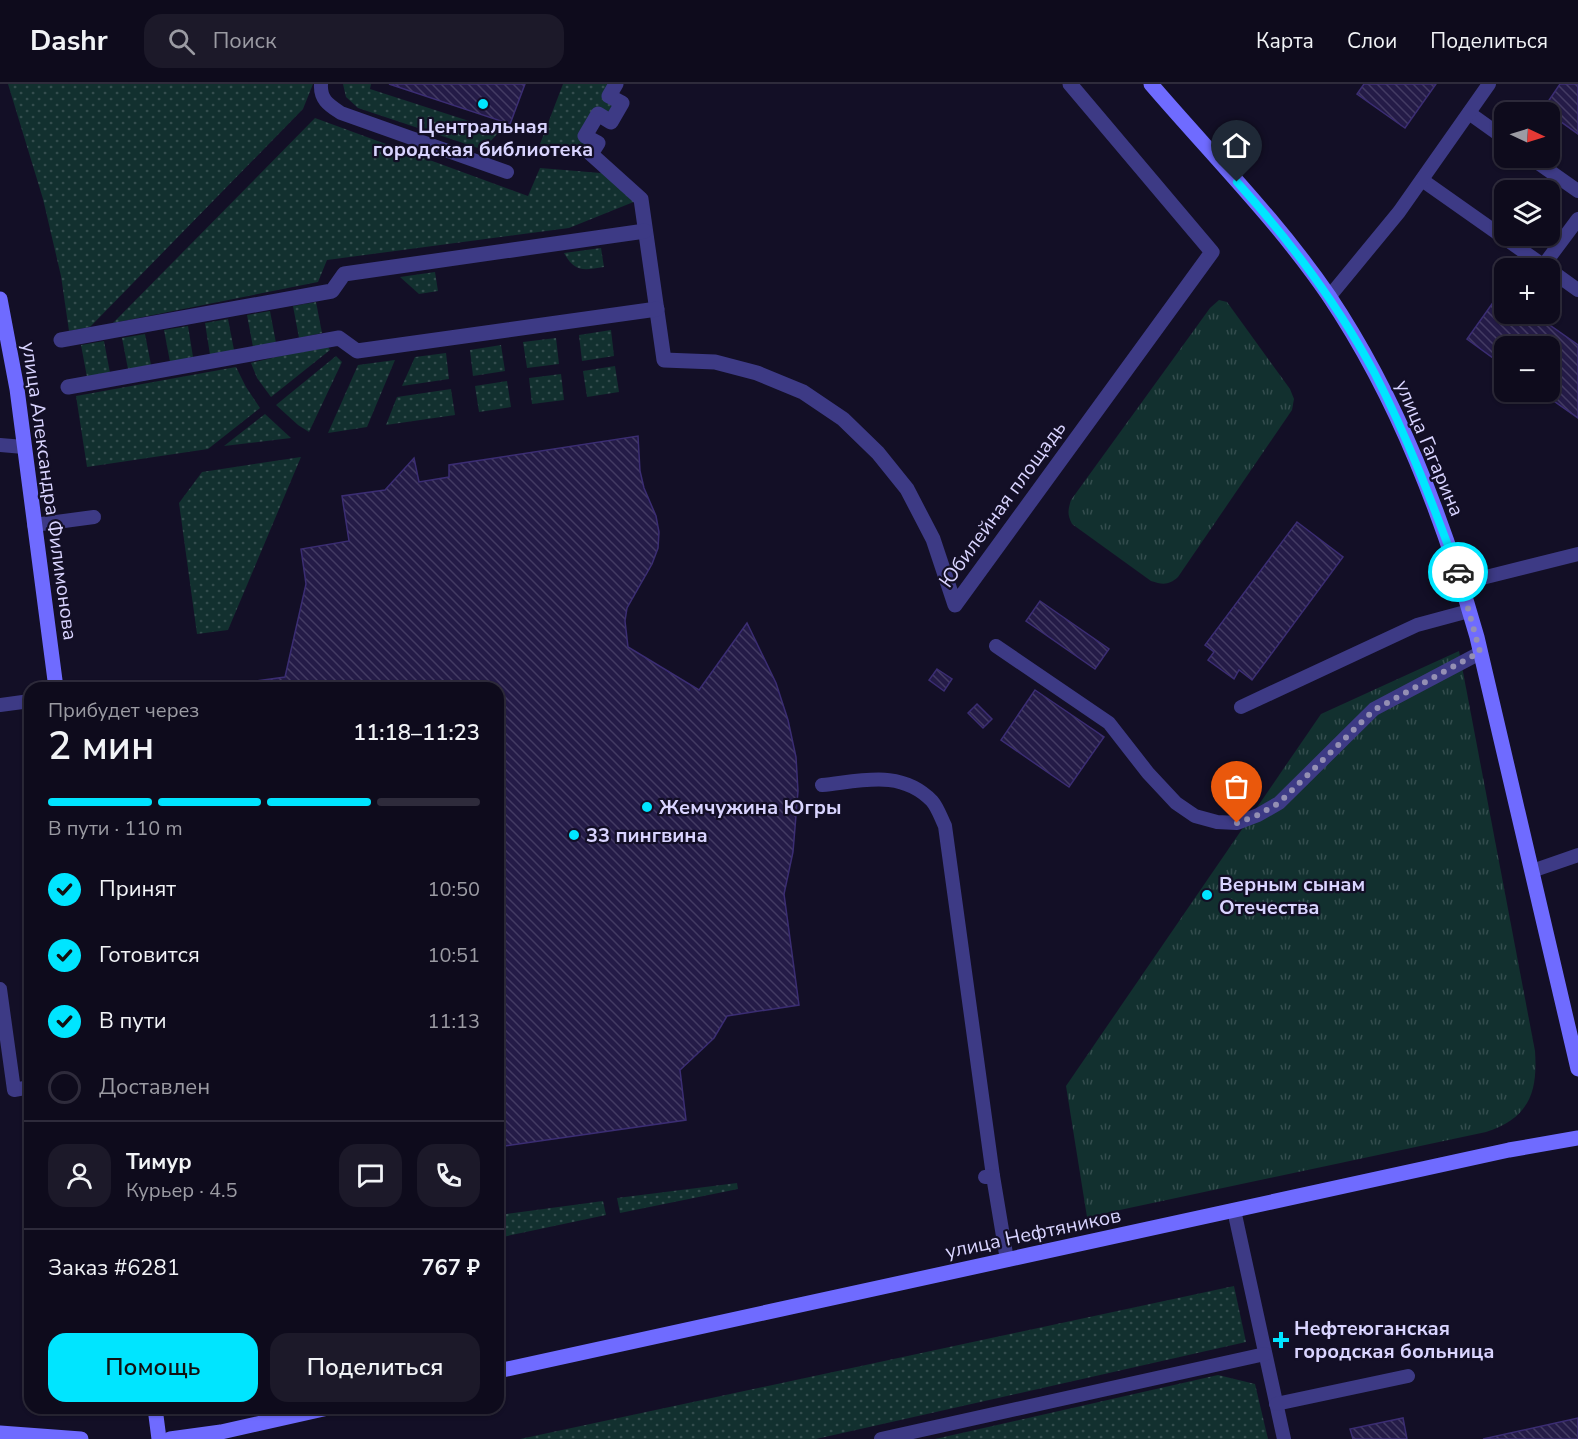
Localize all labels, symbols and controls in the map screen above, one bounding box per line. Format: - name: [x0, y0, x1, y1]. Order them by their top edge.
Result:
- search box: [144, 14, 564, 68]
- text: Dashr: [30, 22, 108, 60]
- icon: search: [165, 25, 198, 58]
- text: Поиск: [213, 26, 277, 56]
- text: Карта: [1256, 27, 1314, 55]
- text: Слои: [1347, 27, 1397, 55]
- text: Поделиться: [1430, 27, 1548, 55]
- marker: Центральная городская библиотека: [476, 97, 490, 111]
- north arrow: [1494, 102, 1560, 168]
- map controls: [1494, 102, 1560, 402]
- place label: Центральная городская библиотека: [373, 113, 593, 163]
- pin: [1211, 120, 1262, 182]
- icon: home: [1220, 129, 1253, 162]
- button: layers: [1494, 180, 1560, 246]
- button: +: [1494, 258, 1560, 324]
- button: −: [1494, 336, 1560, 402]
- street label: улица Александра Филимонова: [15, 340, 84, 642]
- street label: улица Гагарина: [1389, 376, 1470, 520]
- street label: Юбилейная площадь: [933, 415, 1072, 593]
- courier: [1428, 542, 1488, 602]
- icon: car: [1442, 556, 1475, 589]
- text: Прибудет через: [48, 697, 199, 724]
- text: 11:18–11:23: [353, 718, 480, 748]
- text: 2 мин: [48, 720, 154, 773]
- pin: [1211, 761, 1262, 823]
- icon: bag: [1220, 770, 1253, 803]
- place label: Жемчужина Югры: [659, 794, 841, 821]
- marker: Жемчужина Югры: [640, 800, 654, 814]
- text: В пути · 110 m: [48, 815, 183, 842]
- place label: 33 пингвина: [586, 822, 708, 849]
- marker: 33 пингвина: [567, 828, 581, 842]
- place label: Верным сынам Отечества: [1219, 871, 1365, 921]
- icon: check: [48, 873, 81, 906]
- text: Принят: [99, 874, 176, 904]
- text: 10:50: [427, 876, 480, 903]
- marker: Верным сынам Отечества: [1200, 888, 1214, 902]
- icon: check: [48, 939, 81, 972]
- text: Готовится: [99, 940, 200, 970]
- text: 10:51: [427, 942, 480, 969]
- icon: check: [48, 1005, 81, 1038]
- text: В пути: [99, 1006, 167, 1036]
- text: 11:13: [427, 1008, 480, 1035]
- text: Доставлен: [99, 1072, 210, 1102]
- button: person: [48, 1144, 111, 1207]
- button: chat: [339, 1144, 402, 1207]
- button: phone: [417, 1144, 480, 1207]
- text: Тимур: [126, 1147, 192, 1177]
- text: Курьер · 4.5: [126, 1177, 238, 1204]
- street label: улица Нефтяников: [943, 1202, 1123, 1265]
- text: Заказ #6281: [48, 1253, 180, 1283]
- text: 767 ₽: [421, 1253, 480, 1283]
- place label: Нефтеюганская городская больница: [1294, 1315, 1494, 1365]
- marker: Нефтеюганская городская больница: [1272, 1331, 1290, 1349]
- button: Помощь: [48, 1333, 258, 1402]
- button: Поделиться: [270, 1333, 480, 1402]

